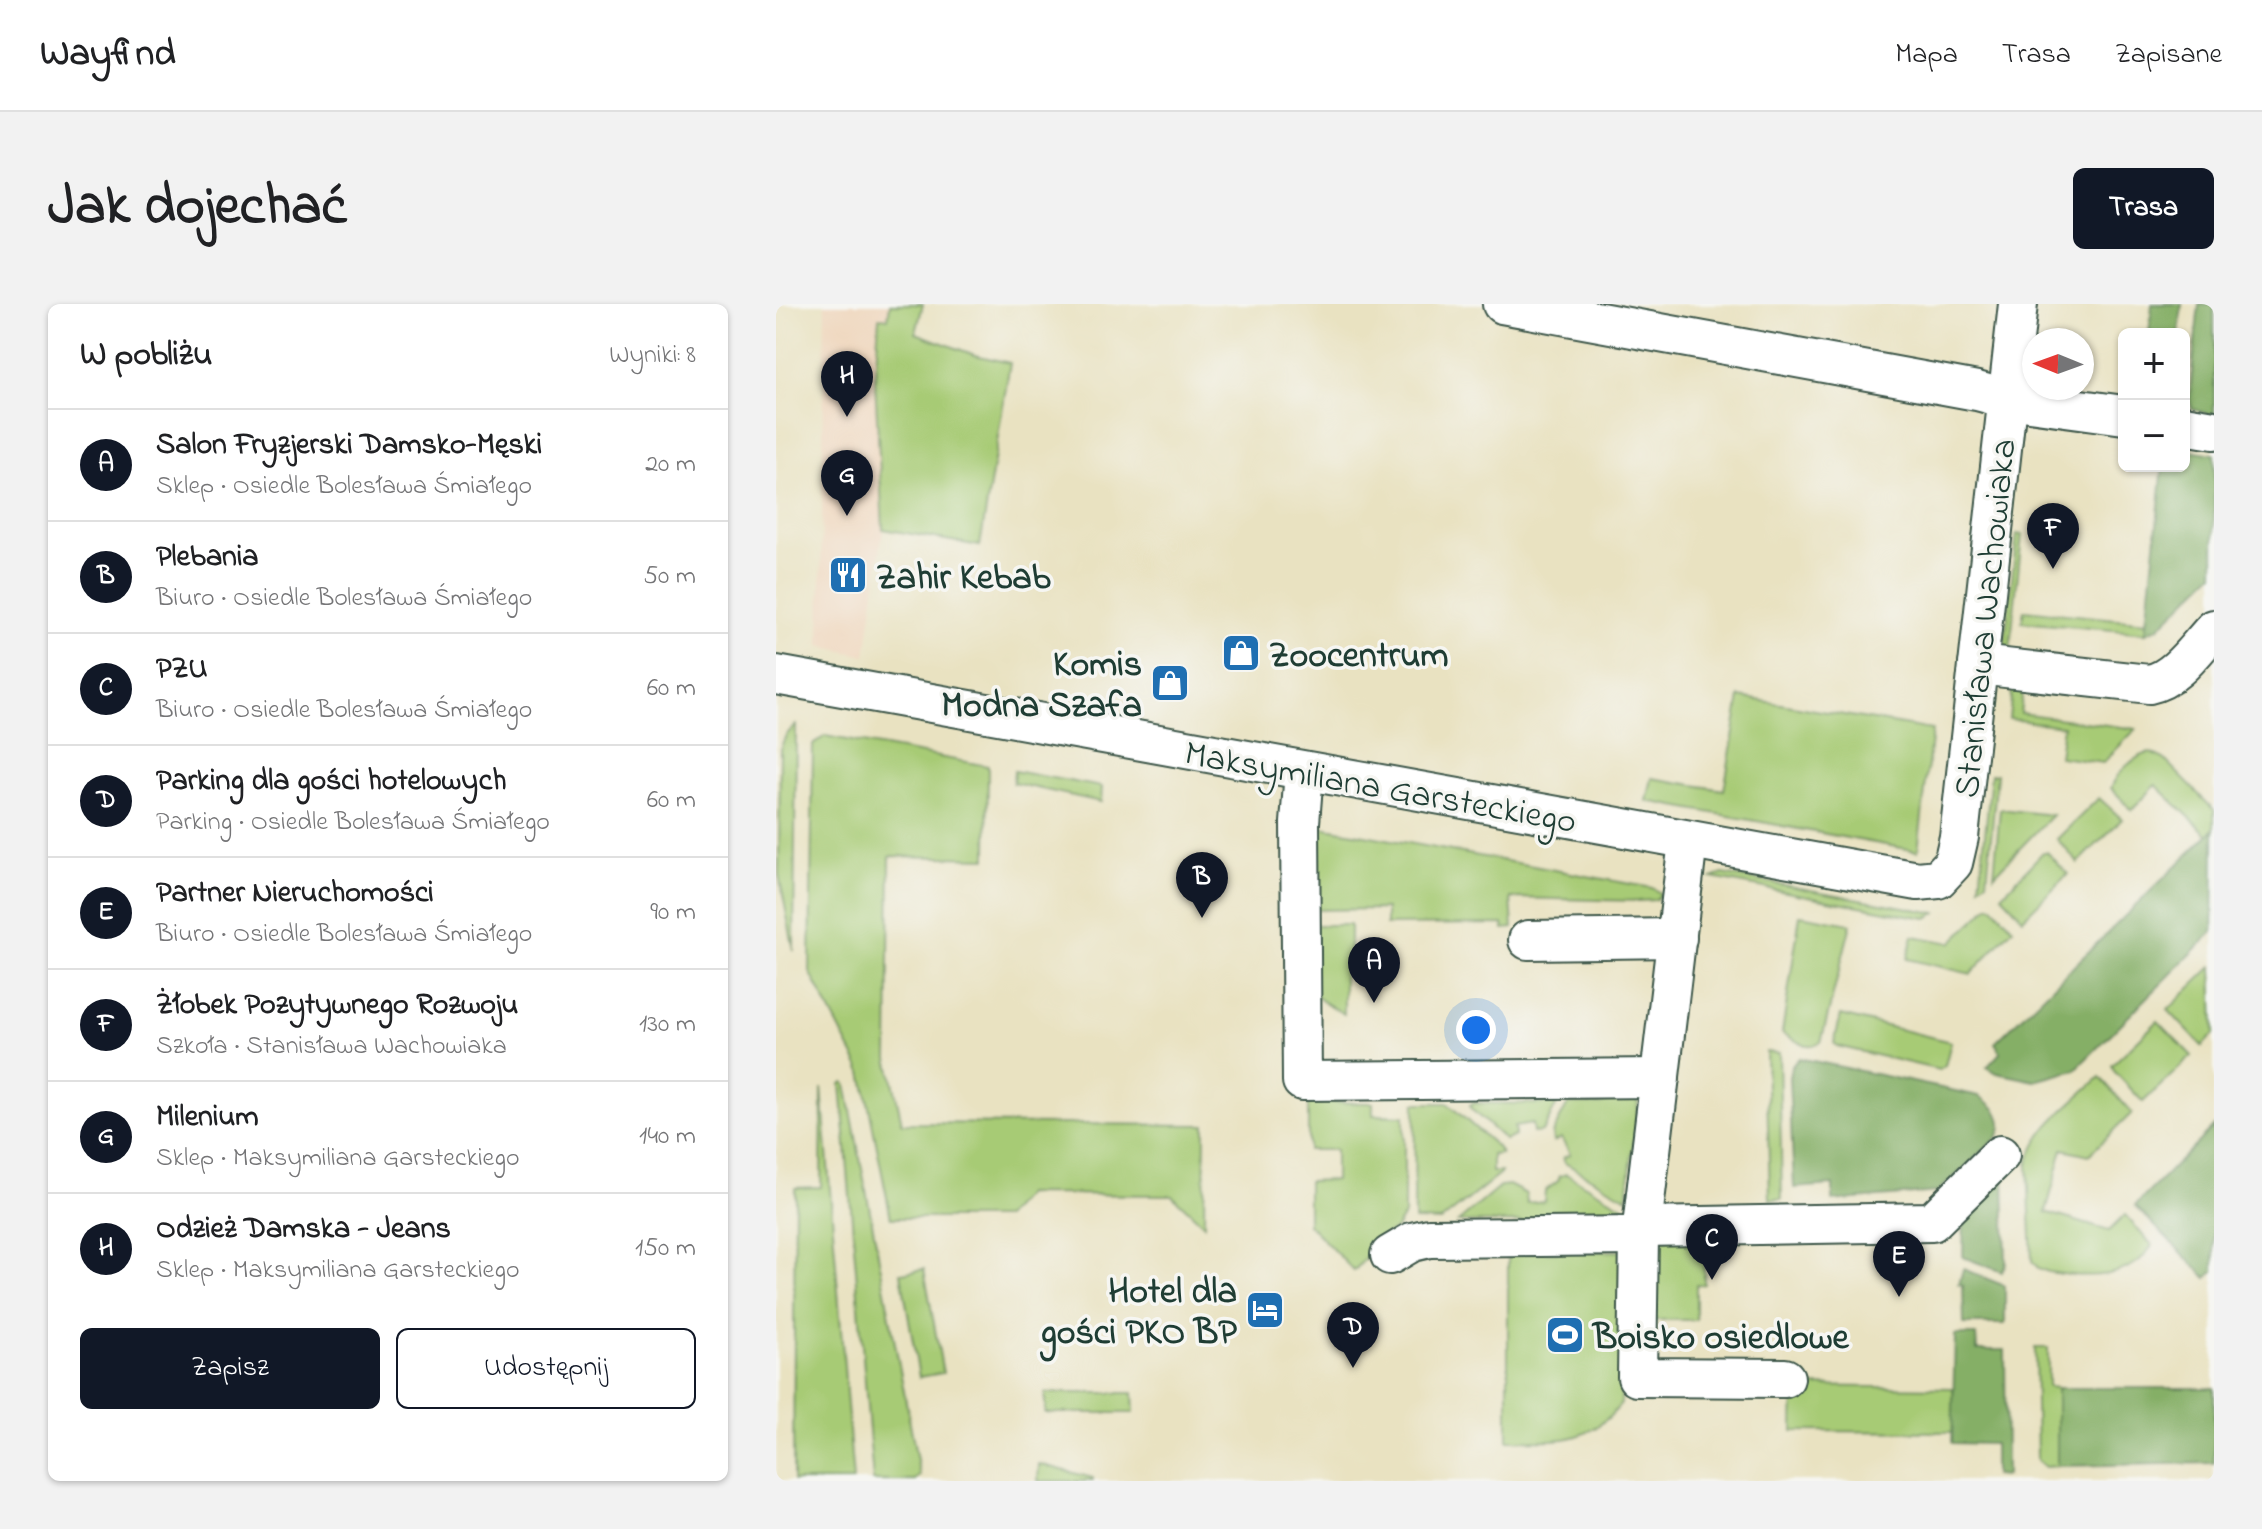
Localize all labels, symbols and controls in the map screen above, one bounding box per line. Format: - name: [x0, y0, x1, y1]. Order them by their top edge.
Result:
- text: Wayfind: [40, 27, 176, 83]
- text: Mapa: [1895, 35, 1958, 76]
- text: Trasa: [2002, 35, 2071, 76]
- text: Zapisane: [2115, 35, 2222, 76]
- text: Jak dojechać: [48, 168, 346, 249]
- button: Trasa: [2073, 168, 2214, 249]
- north arrow: [2022, 328, 2094, 400]
- map controls: [2118, 328, 2190, 472]
- button: +: [2118, 328, 2190, 400]
- text: W pobliżu: [80, 331, 212, 381]
- text: Wyniki: 8: [609, 337, 696, 375]
- pin: H: [821, 351, 873, 417]
- button: −: [2118, 400, 2190, 472]
- text: Salon Fryzjerski Damsko-Męski: [156, 424, 542, 468]
- street label: Stanisława Wachowiaka: [1942, 436, 2033, 801]
- text: A: [98, 446, 114, 484]
- text: 20 m: [645, 446, 696, 484]
- pin: G: [821, 450, 873, 516]
- text: Sklep · Osiedle Bolesława Śmiałego: [156, 468, 532, 506]
- pin: F: [2027, 503, 2079, 569]
- text: Plebania: [156, 536, 258, 580]
- place label: Zahir Kebab: [876, 553, 1051, 606]
- restaurant icon: Zahir Kebab: [827, 554, 869, 596]
- text: B: [97, 558, 115, 596]
- text: 50 m: [643, 558, 696, 596]
- text: Biuro · Osiedle Bolesława Śmiałego: [156, 580, 532, 618]
- place label: Zoocentrum: [1269, 631, 1448, 684]
- shop icon: Zoocentrum: [1220, 632, 1262, 674]
- place label: Komis Modna Szafa: [941, 640, 1142, 734]
- text: PZU: [156, 648, 208, 692]
- shop icon: Komis Modna Szafa: [1149, 662, 1191, 704]
- text: C: [99, 670, 113, 708]
- text: 60 m: [647, 670, 696, 708]
- text: Biuro · Osiedle Bolesława Śmiałego: [156, 692, 532, 730]
- street label: Maksymiliana Garsteckiego: [1180, 729, 1580, 850]
- text: Parking dla gości hotelowych: [156, 760, 506, 804]
- text: D: [96, 782, 116, 820]
- text: 60 m: [647, 782, 696, 820]
- text: Parking · Osiedle Bolesława Śmiałego: [156, 804, 550, 842]
- pin: B: [1176, 852, 1228, 918]
- text: Partner Nieruchomości: [156, 872, 434, 916]
- text: E: [98, 894, 114, 932]
- text: 90 m: [650, 894, 696, 932]
- text: Biuro · Osiedle Bolesława Śmiałego: [156, 916, 532, 954]
- pin: A: [1348, 937, 1400, 1003]
- text: Żłobek Pozytywnego Rozwoju: [156, 984, 518, 1028]
- text: F: [98, 1006, 114, 1044]
- text: 130 m: [639, 1006, 696, 1044]
- your location: [1456, 1010, 1496, 1050]
- text: Szkoła · Stanisława Wachowiaka: [156, 1028, 507, 1066]
- text: Milenium: [156, 1096, 259, 1140]
- text: G: [98, 1118, 114, 1156]
- text: 140 m: [639, 1118, 696, 1156]
- text: Sklep · Maksymiliana Garsteckiego: [156, 1140, 519, 1178]
- text: Odzież Damska - Jeans: [156, 1208, 451, 1252]
- pin: C: [1686, 1214, 1738, 1280]
- text: H: [98, 1230, 114, 1268]
- text: 150 m: [635, 1230, 696, 1268]
- pin: E: [1873, 1231, 1925, 1297]
- text: Sklep · Maksymiliana Garsteckiego: [156, 1252, 519, 1290]
- place label: Hotel dla gości PKO BP: [1040, 1267, 1237, 1362]
- hotel icon: Hotel dla gości PKO BP: [1244, 1289, 1286, 1331]
- pin: D: [1327, 1302, 1379, 1368]
- place label: Boisko osiedlowe: [1591, 1313, 1850, 1366]
- sports icon: Boisko osiedlowe: [1544, 1314, 1586, 1356]
- button: Zapisz: [80, 1328, 380, 1409]
- button: Udostępnij: [396, 1328, 696, 1409]

